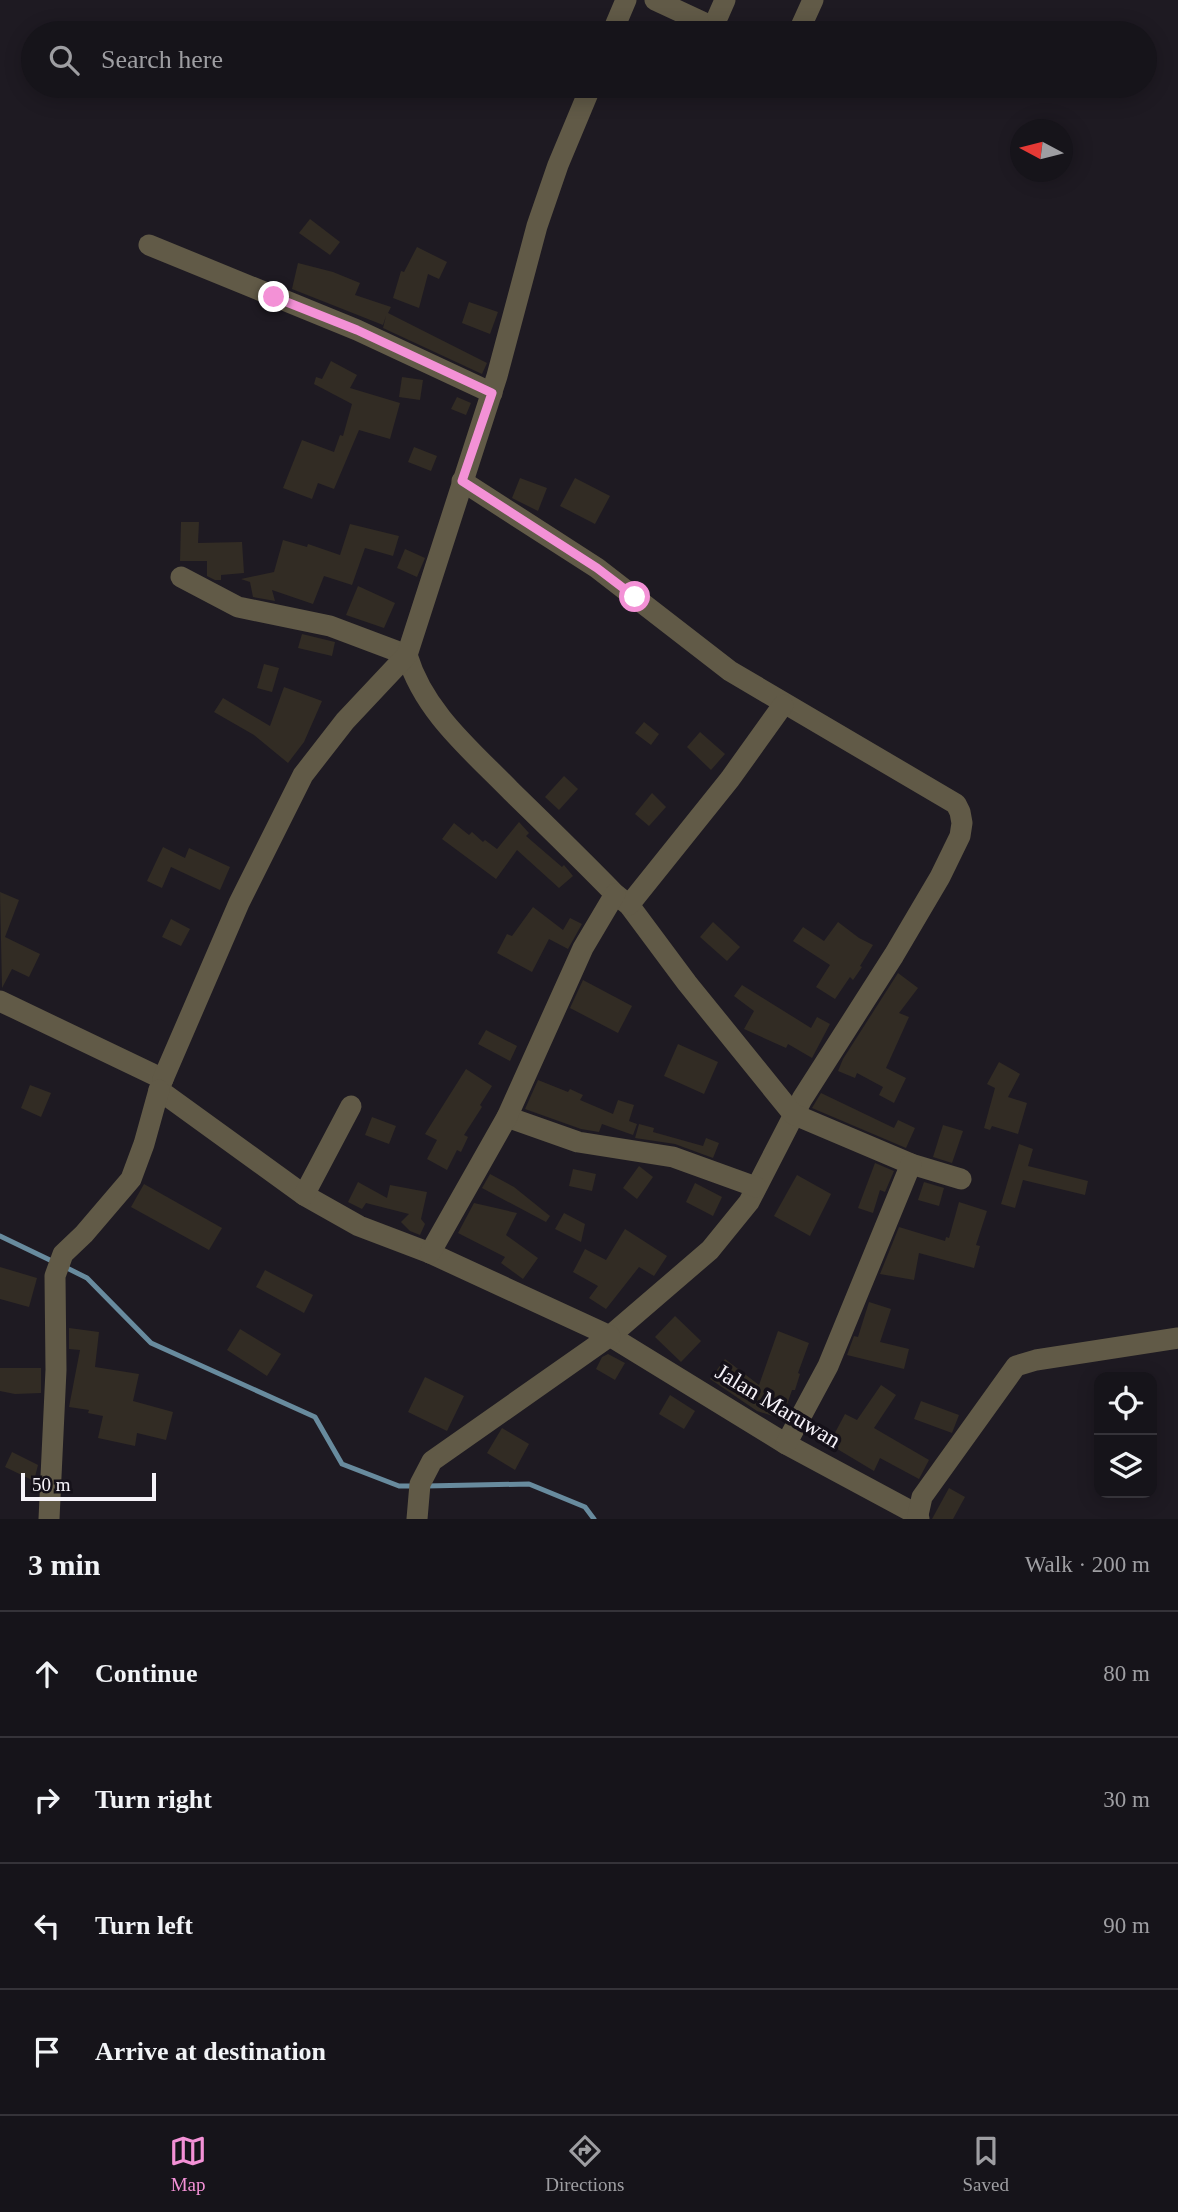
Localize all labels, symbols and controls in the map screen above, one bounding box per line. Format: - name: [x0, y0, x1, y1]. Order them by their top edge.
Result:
- search box: [21, 21, 1157, 98]
- icon: search: [45, 41, 83, 79]
- text: Search here: [101, 45, 223, 74]
- north arrow: [1010, 119, 1073, 182]
- route end: [258, 281, 289, 312]
- route start: [619, 581, 650, 612]
- street label: Jalan Maruwan: [711, 1359, 845, 1453]
- map controls: [1094, 1372, 1157, 1498]
- button: locate: [1094, 1372, 1157, 1435]
- button: layers: [1094, 1435, 1157, 1498]
- scale bar: [21, 1470, 156, 1502]
- text: 50 m: [32, 1474, 71, 1495]
- text: 3 min: [28, 1548, 101, 1581]
- text: Walk · 200 m: [1025, 1552, 1150, 1577]
- icon: ahead: [28, 1655, 66, 1693]
- text: Continue: [95, 1659, 198, 1688]
- text: 80 m: [1103, 1661, 1150, 1686]
- icon: right: [28, 1781, 66, 1819]
- text: Turn right: [95, 1785, 212, 1814]
- text: 30 m: [1103, 1787, 1150, 1812]
- icon: left: [28, 1907, 66, 1945]
- text: Turn left: [95, 1911, 193, 1940]
- text: 90 m: [1103, 1913, 1150, 1938]
- icon: arrive: [28, 2033, 66, 2071]
- text: Arrive at destination: [95, 2037, 326, 2066]
- tab: Map: [169, 2132, 207, 2196]
- tab: Directions: [545, 2132, 624, 2196]
- tab: Saved: [962, 2132, 1009, 2196]

